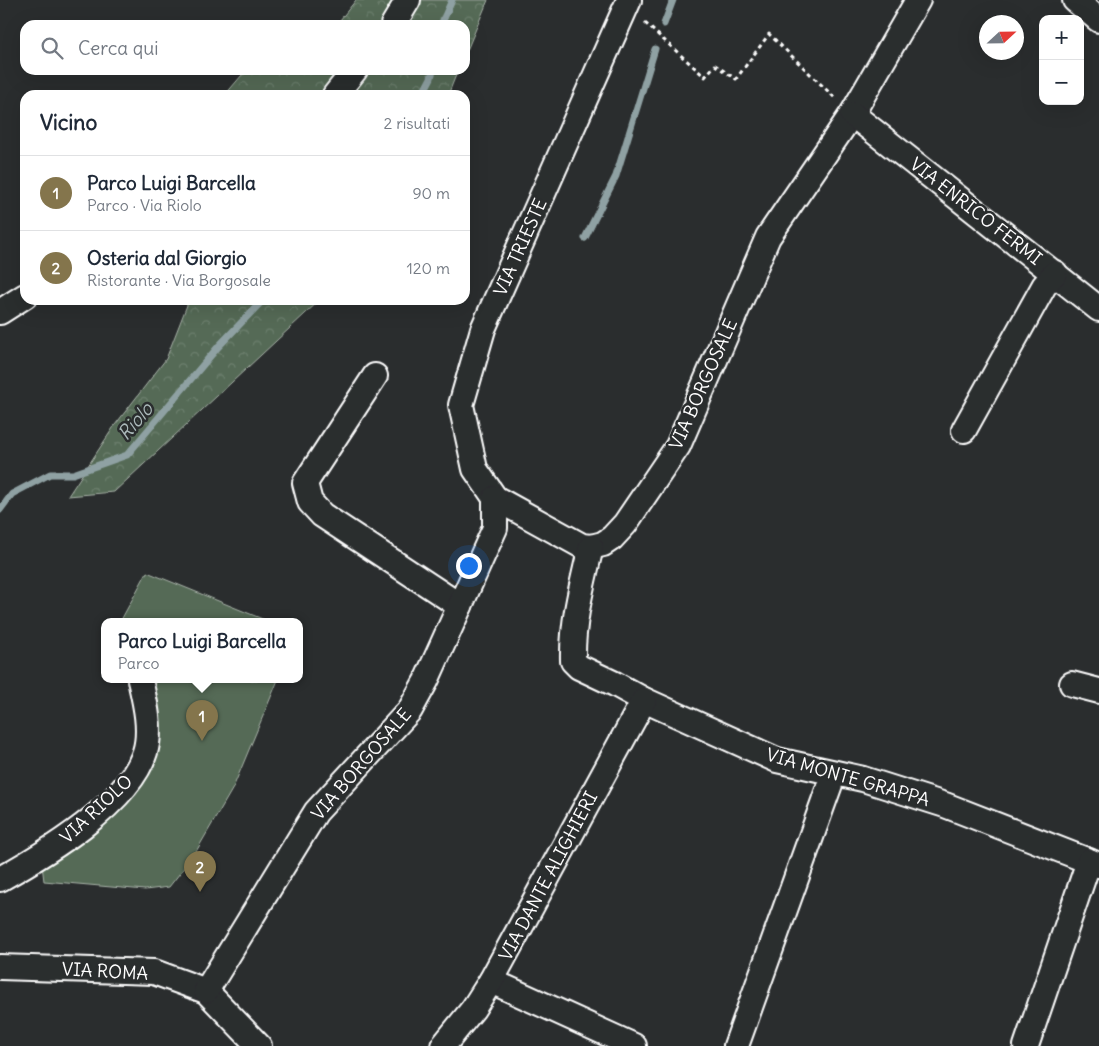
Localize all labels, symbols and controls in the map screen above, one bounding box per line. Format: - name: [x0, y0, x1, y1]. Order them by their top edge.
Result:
- north arrow: [979, 15, 1024, 60]
- map controls: [1039, 15, 1084, 105]
- button: +: [1039, 15, 1084, 60]
- search box: [20, 20, 470, 75]
- icon: search: [38, 34, 66, 62]
- text: Cerca qui: [78, 36, 159, 60]
- button: −: [1039, 60, 1084, 105]
- text: Vicino: [40, 109, 97, 136]
- text: 2 risultati: [384, 113, 450, 133]
- street label: VIA ENRICO FERMI: [905, 152, 1047, 270]
- text: Parco Luigi Barcella: [87, 171, 256, 195]
- text: 1: [53, 183, 59, 203]
- text: 90 m: [412, 183, 450, 203]
- text: Parco · Via Riolo: [87, 195, 202, 215]
- street label: VIA TRIESTE: [488, 195, 552, 299]
- text: Osteria dal Giorgio: [87, 246, 247, 270]
- text: 2: [52, 258, 60, 278]
- text: 120 m: [407, 258, 450, 278]
- text: Ristorante · Via Borgosale: [87, 270, 271, 290]
- street label: VIA BORGOSALE: [664, 315, 742, 453]
- water label: Riolo: [112, 396, 159, 445]
- your location: [456, 553, 482, 579]
- popup: [101, 618, 303, 683]
- text: Parco Luigi Barcella: [118, 629, 286, 653]
- text: Parco: [118, 653, 159, 673]
- pin: 1: [186, 700, 218, 741]
- street label: VIA BORGOSALE: [306, 703, 416, 825]
- street label: VIA MONTE GRAPPA: [764, 743, 932, 811]
- street label: VIA RIOLO: [55, 770, 137, 848]
- street label: VIA DANTE ALIGHIERI: [494, 787, 602, 965]
- pin: 2: [184, 851, 216, 892]
- street label: VIA ROMA: [61, 957, 149, 985]

